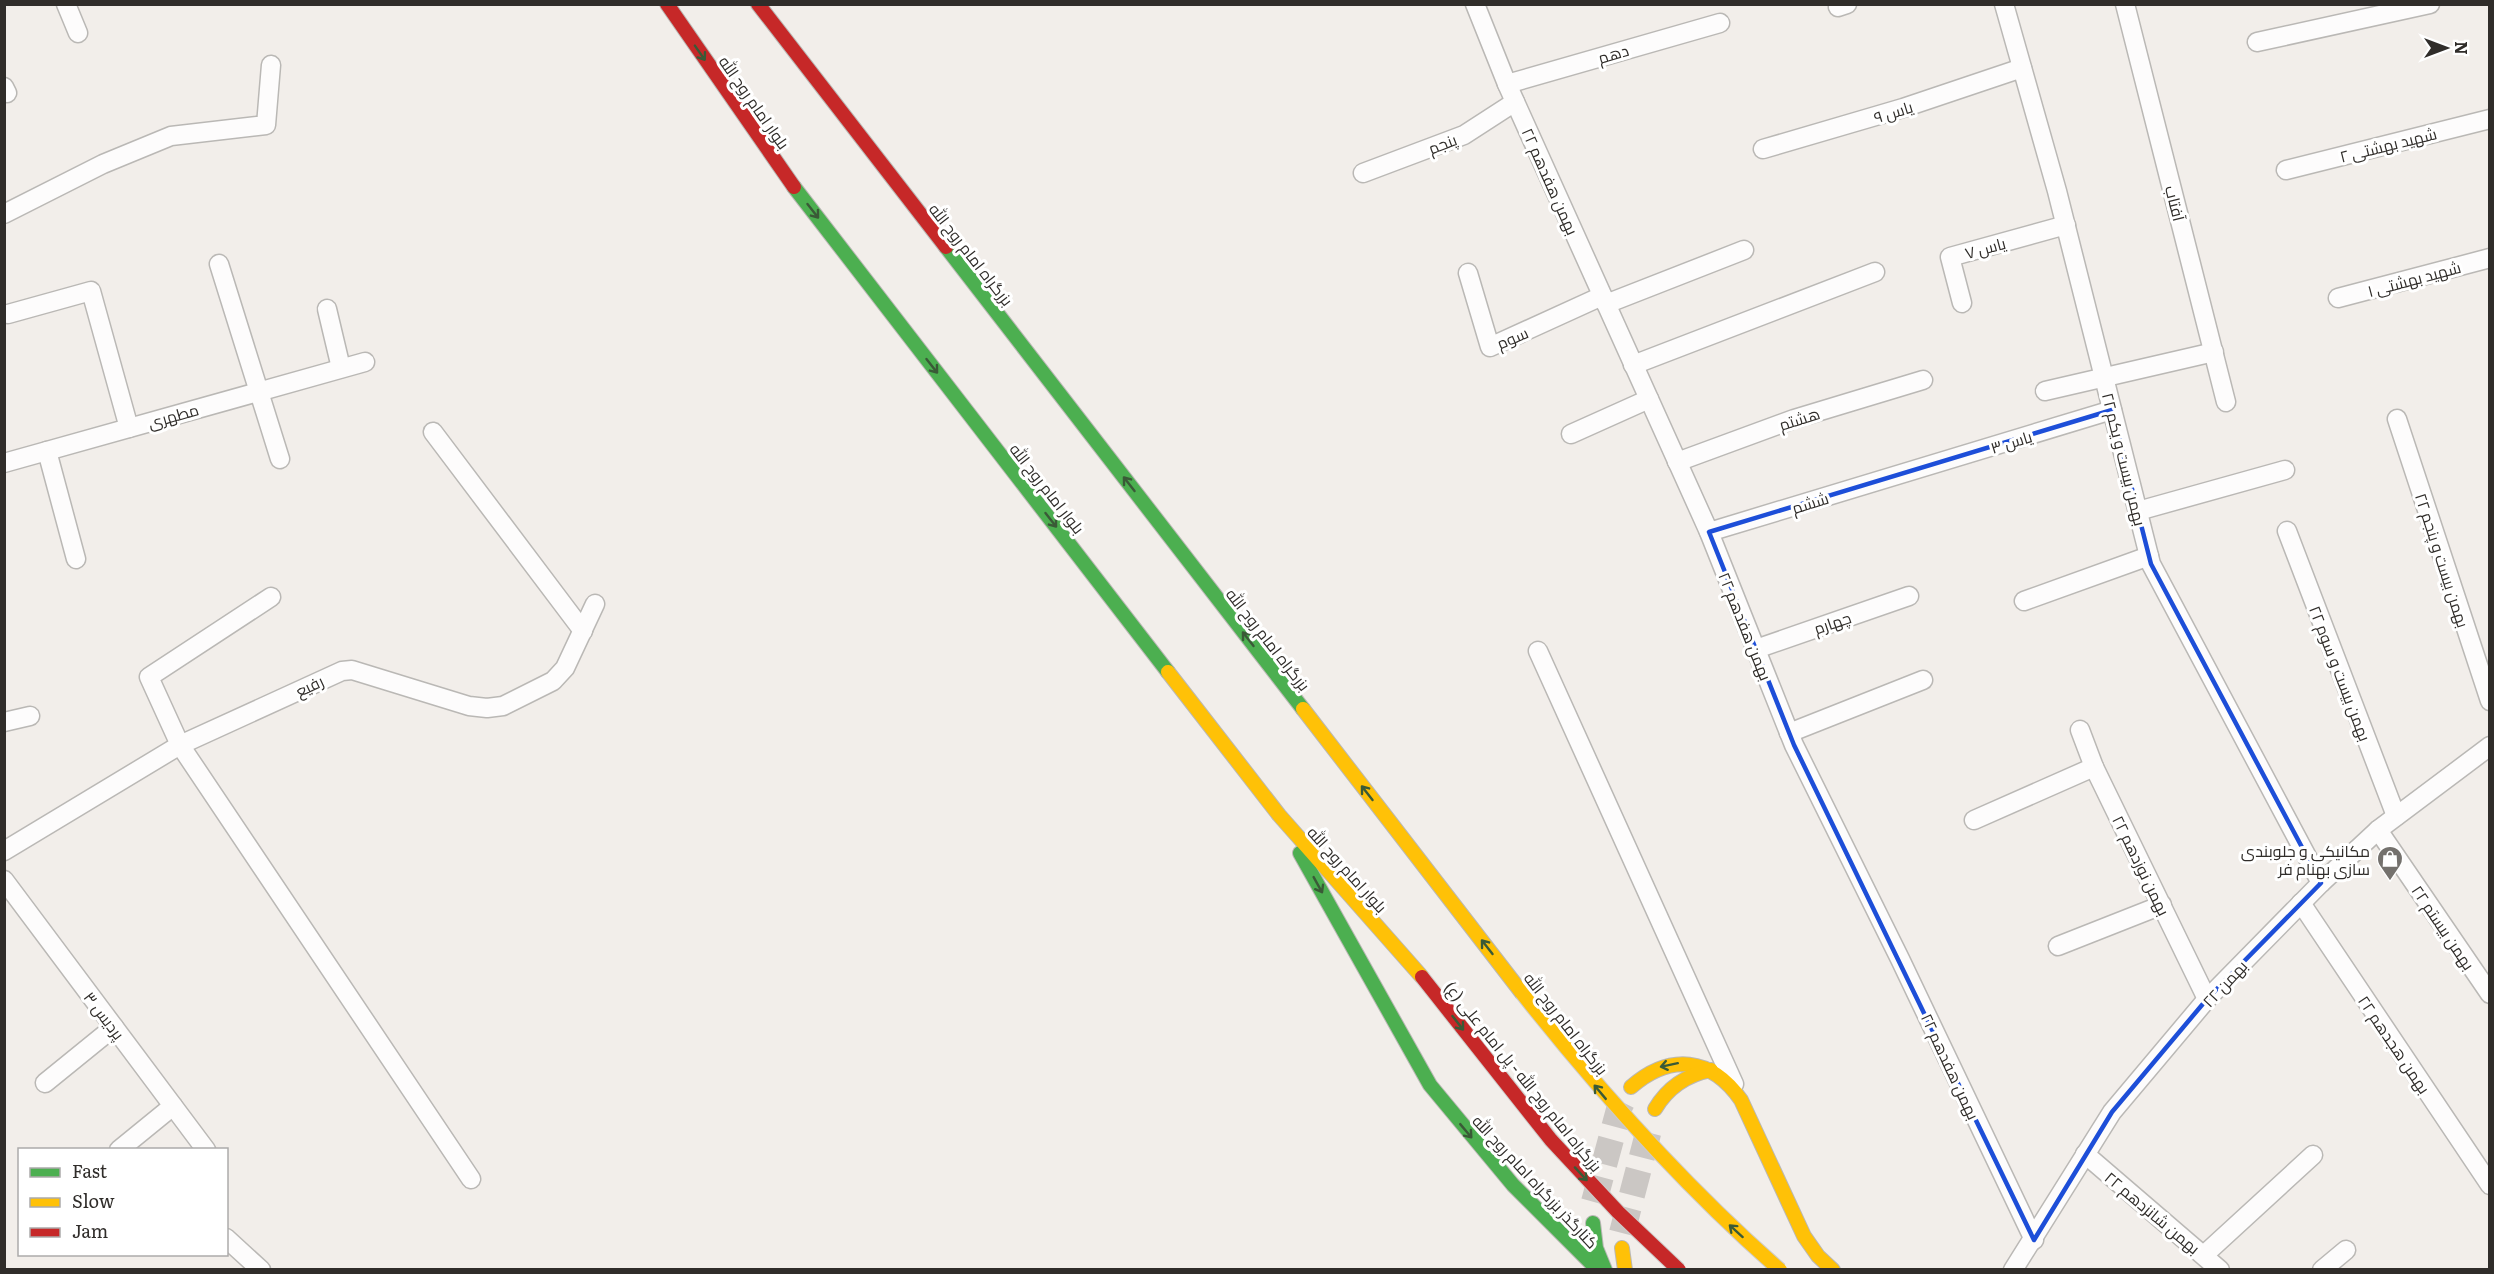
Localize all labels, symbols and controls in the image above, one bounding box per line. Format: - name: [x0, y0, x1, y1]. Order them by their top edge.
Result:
- north arrow: [2416, 18, 2476, 78]
- street label: دهم: [1595, 37, 1631, 70]
- text: N: [2450, 41, 2474, 55]
- one-way arrow: [694, 44, 706, 60]
- street label: بلوار امام روح الله: [713, 50, 796, 154]
- street label: یاس ۹: [1870, 93, 1916, 128]
- street label: شهید بهشتی ۲: [2337, 120, 2439, 168]
- street label: ۲۲ بهمن هفدهم: [1516, 124, 1585, 239]
- street label: پنجم: [1424, 126, 1461, 160]
- street label: آفتاب: [2160, 183, 2192, 224]
- street label: بزرگراه امام روح الله: [923, 197, 1020, 311]
- one-way arrow: [807, 203, 820, 219]
- street label: یاس ۷: [1962, 230, 2009, 264]
- street label: شهید بهشتی ۱: [2365, 254, 2463, 302]
- street label: سوم: [1492, 320, 1532, 355]
- one-way arrow: [926, 358, 939, 374]
- street label: ۲۲ بهمن بیست و یکم: [2096, 390, 2153, 528]
- street label: مطهری: [145, 396, 201, 434]
- street label: هشتم: [1775, 400, 1823, 437]
- street label: یاس ۳: [1987, 423, 2035, 459]
- street label: بلوار امام روح الله: [1004, 438, 1091, 539]
- one-way arrow: [1122, 477, 1135, 493]
- street label: ششم: [1789, 485, 1832, 520]
- street label: ۲۲ بهمن بیست و پنجم: [2409, 490, 2476, 631]
- one-way arrow: [1045, 512, 1058, 528]
- street label: ۲۲ بهمن هفدهم: [1712, 568, 1779, 684]
- street label: بزرگراه امام روح الله: [1220, 582, 1317, 696]
- street label: ۲۲ بهمن بیست و سوم: [2303, 602, 2378, 745]
- street label: چهارم: [1810, 604, 1854, 641]
- one-way arrow: [1242, 631, 1254, 647]
- street label: رفیع: [291, 668, 328, 703]
- one-way arrow: [1361, 785, 1374, 801]
- street label: ۲۲ بهمن نوزدهم: [2106, 811, 2177, 920]
- street label: بلوار امام روح الله: [1302, 820, 1393, 918]
- place label: مکانیکی و جلوبندی سازی بهنام فر: [2241, 838, 2370, 881]
- shop icon: مکانیکی و جلوبندی سازی بهنام فر: [2375, 844, 2405, 882]
- one-way arrow: [1312, 876, 1324, 893]
- street label: ۲۲ بهمن بیستم: [2406, 880, 2481, 975]
- one-way arrow: [1480, 939, 1493, 955]
- street label: ۲۲ بهمن: [2196, 954, 2252, 1012]
- street label: بزرگراه امام روح الله: [1518, 966, 1615, 1080]
- street label: بزرگراه امام روح الله - پل امام علی (ع): [1439, 975, 1609, 1177]
- street label: پردیس ۳: [78, 986, 132, 1045]
- street label: ۲۲ بهمن هجدهم: [2352, 990, 2437, 1099]
- street label: ۲۲ بهمن هفدهم: [1915, 1009, 1986, 1124]
- one-way arrow: [1452, 1015, 1465, 1031]
- one-way arrow: [1660, 1060, 1679, 1071]
- one-way arrow: [1593, 1085, 1607, 1100]
- street label: کنارگذر بزرگراه امام روح الله: [1467, 1109, 1605, 1254]
- one-way arrow: [1459, 1123, 1473, 1138]
- legend: [18, 1148, 228, 1256]
- text: Fast: [72, 1157, 108, 1184]
- street label: ۲۲ بهمن شانزدهم: [2099, 1165, 2206, 1260]
- one-way arrow: [1574, 1166, 1588, 1181]
- text: Slow: [72, 1187, 115, 1214]
- text: Jam: [72, 1217, 108, 1244]
- one-way arrow: [1728, 1224, 1743, 1238]

